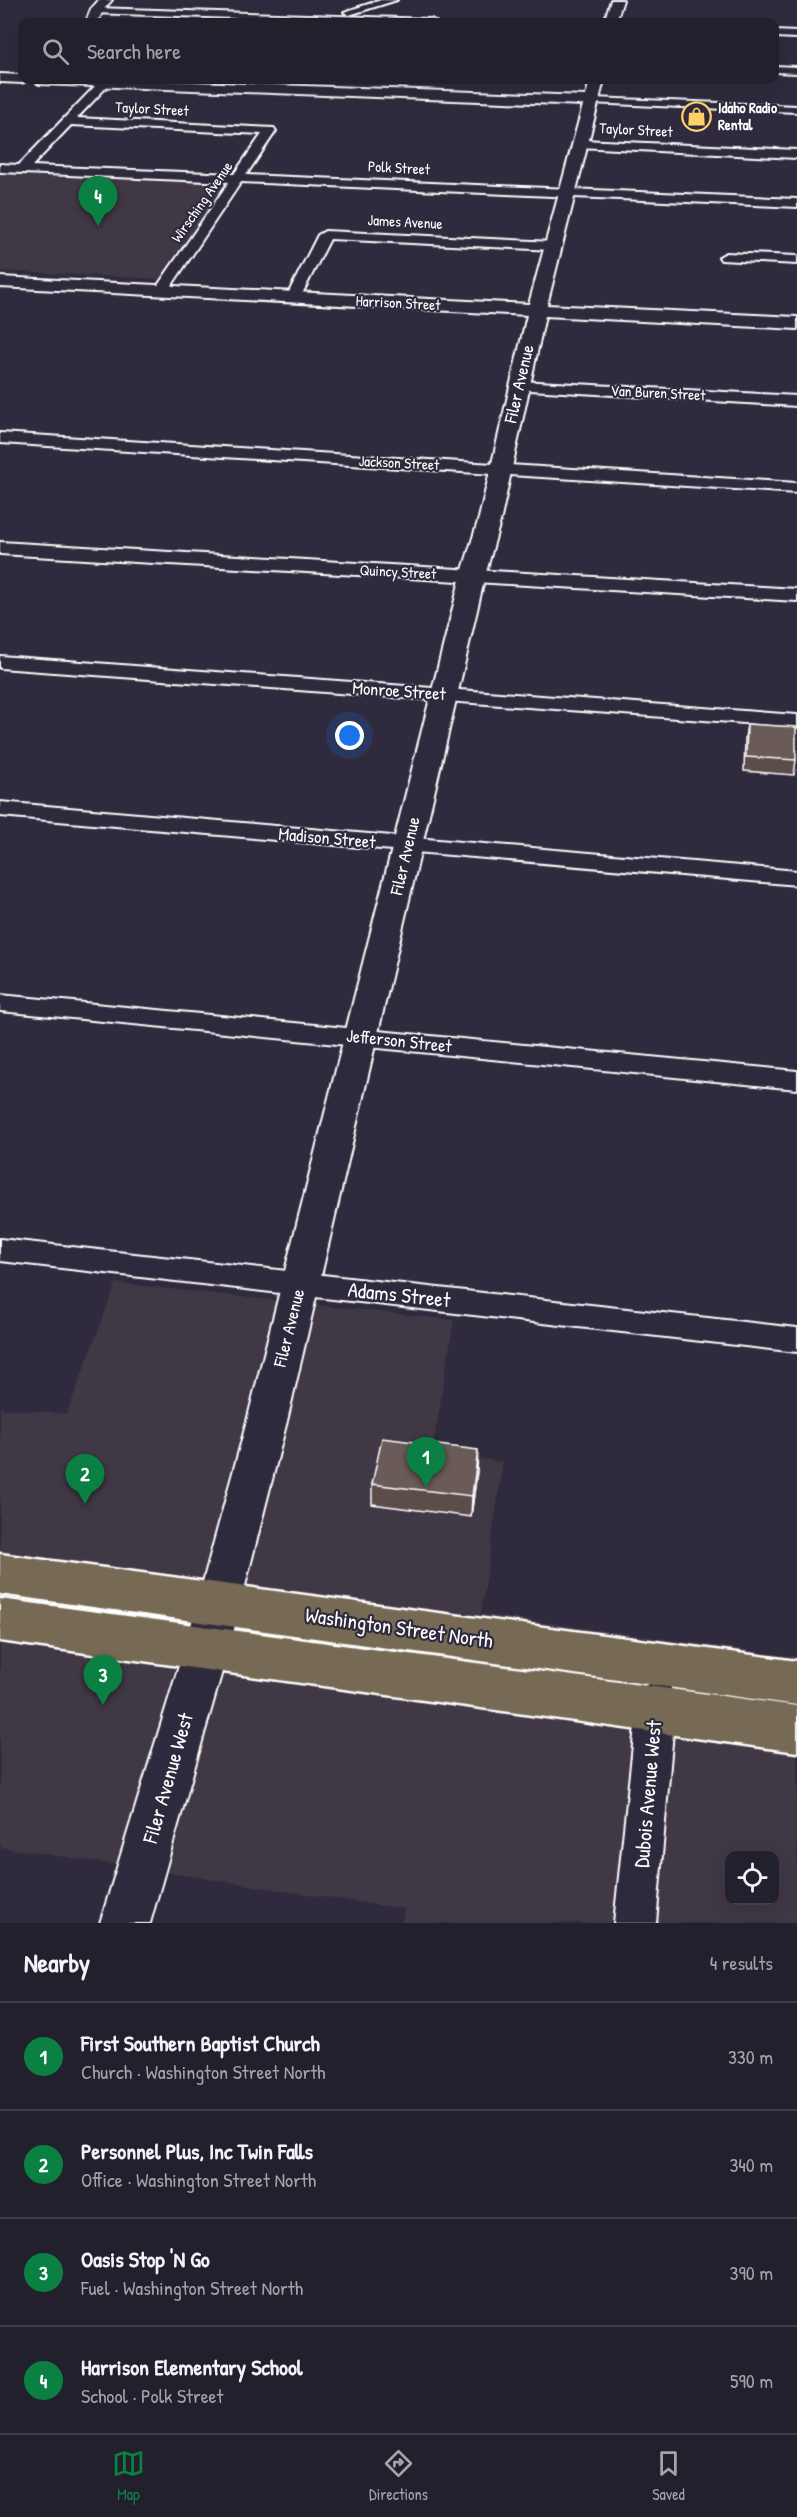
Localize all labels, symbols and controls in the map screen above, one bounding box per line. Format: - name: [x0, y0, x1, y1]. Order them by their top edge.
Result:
- search box: [18, 18, 779, 84]
- icon: search: [39, 35, 72, 68]
- text: Search here: [87, 36, 181, 66]
- street label: Taylor Street: [115, 96, 190, 121]
- place label: Idaho Radio Rental: [718, 97, 777, 135]
- shop icon: Idaho Radio Rental: [681, 101, 713, 133]
- street label: Taylor Street: [599, 117, 674, 142]
- street label: Polk Street: [368, 155, 431, 180]
- street label: Wirsching Avenue: [166, 157, 237, 246]
- pin: 4: [78, 176, 118, 226]
- street label: James Avenue: [367, 209, 443, 234]
- street label: Harrison Street: [355, 290, 442, 315]
- street label: Filer Avenue: [497, 342, 540, 426]
- street label: Van Buren Street: [610, 380, 707, 406]
- street label: Jackson Street: [358, 450, 441, 475]
- street label: Quincy Street: [359, 559, 438, 584]
- street label: Monroe Street: [352, 675, 447, 706]
- your location: [335, 721, 364, 750]
- street label: Filer Avenue: [383, 814, 426, 898]
- street label: Madison Street: [278, 821, 377, 854]
- street label: Jefferson Street: [345, 1023, 454, 1059]
- street label: Adams Street: [346, 1275, 452, 1314]
- street label: Filer Avenue: [267, 1286, 310, 1370]
- pin: 1: [406, 1438, 446, 1487]
- pin: 2: [66, 1454, 104, 1504]
- street label: Washington Street North: [303, 1600, 495, 1655]
- pin: 3: [84, 1656, 122, 1705]
- street label: Filer Avenue West: [135, 1709, 200, 1847]
- street label: Dubois Avenue West: [627, 1718, 668, 1869]
- map controls: [725, 1851, 779, 1905]
- button: locate: [725, 1851, 779, 1905]
- text: Nearby: [24, 1945, 90, 1980]
- text: 4 results: [710, 1949, 773, 1976]
- text: First Southern Baptist Church: [81, 2028, 320, 2058]
- text: 1: [40, 2043, 47, 2070]
- text: 330 m: [728, 2043, 773, 2070]
- text: Church · Washington Street North: [81, 2058, 326, 2085]
- text: Personnel Plus, Inc Twin Falls: [81, 2136, 313, 2166]
- text: 2: [39, 2151, 48, 2178]
- text: 340 m: [729, 2151, 773, 2178]
- text: Office · Washington Street North: [81, 2166, 316, 2193]
- text: Oasis Stop 'N Go: [81, 2244, 210, 2274]
- text: 3: [39, 2259, 48, 2286]
- text: 390 m: [730, 2259, 773, 2286]
- text: Fuel · Washington Street North: [81, 2274, 303, 2301]
- text: Harrison Elementary School: [81, 2352, 303, 2382]
- text: 4: [40, 2367, 47, 2394]
- text: 590 m: [730, 2367, 773, 2394]
- text: School · Polk Street: [81, 2382, 223, 2409]
- tab: Map: [112, 2447, 145, 2505]
- tab: Directions: [369, 2447, 428, 2505]
- tab: Saved: [652, 2447, 685, 2505]

